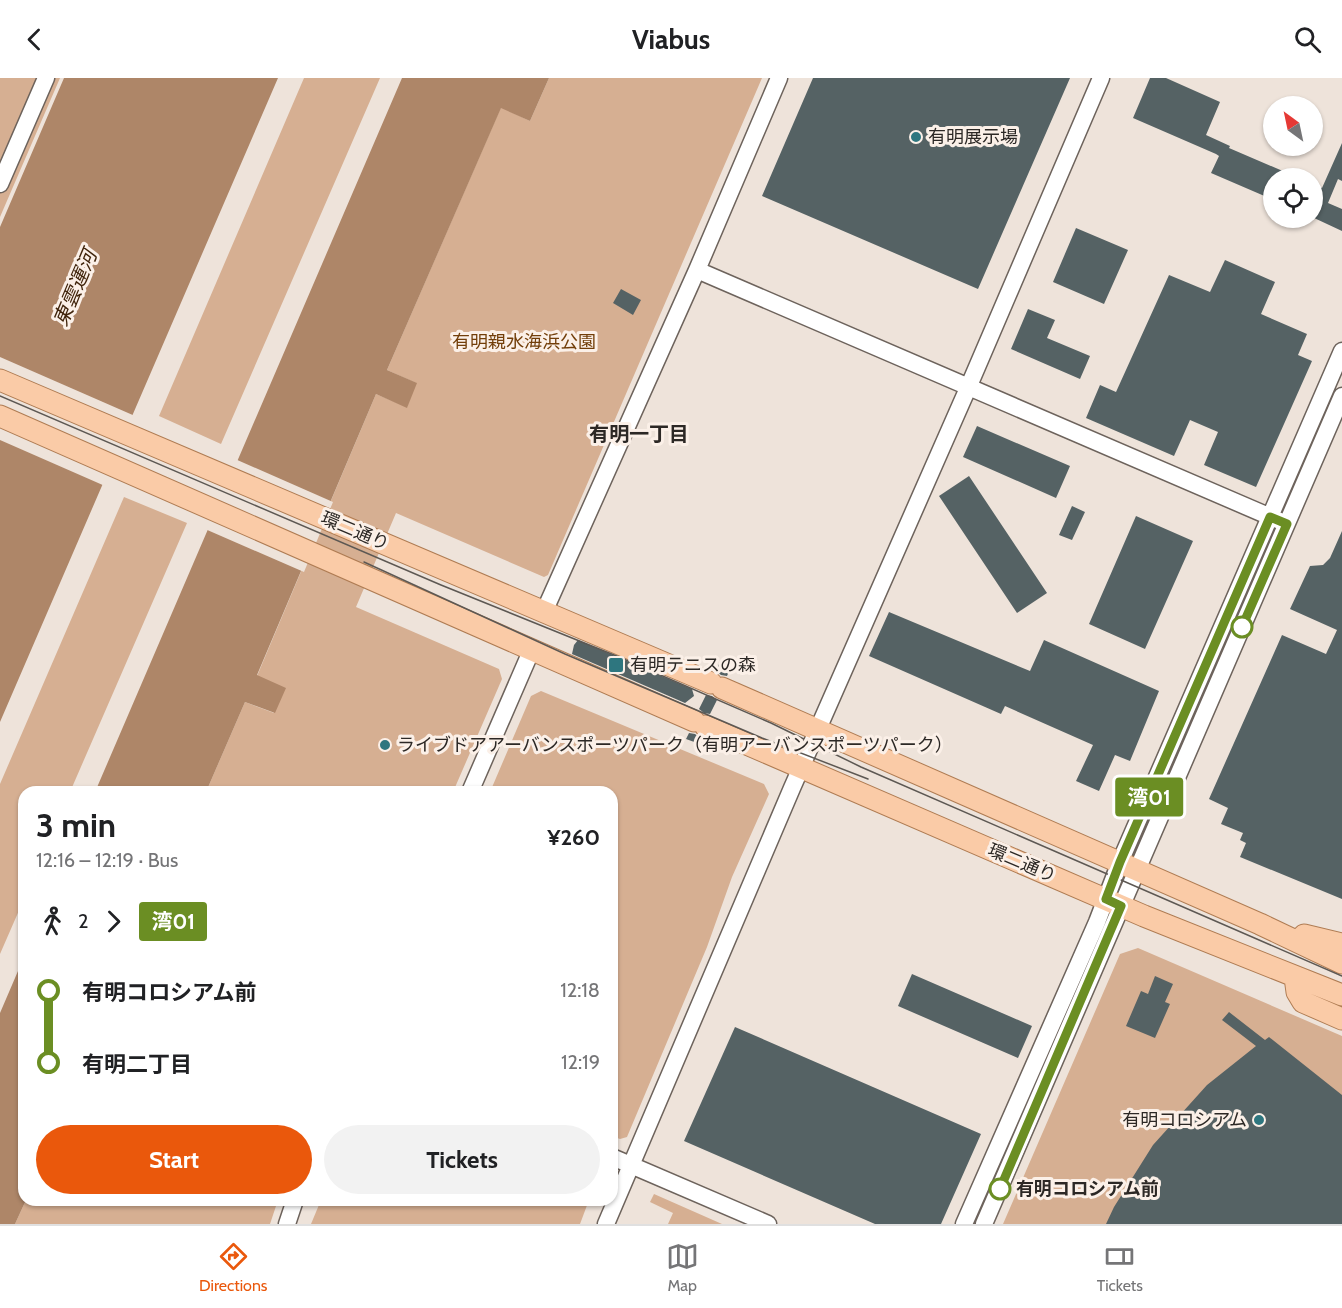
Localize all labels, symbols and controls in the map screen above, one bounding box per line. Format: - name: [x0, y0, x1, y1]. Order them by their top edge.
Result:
- icon: back: [18, 23, 51, 56]
- text: Viabus: [632, 23, 710, 56]
- icon: search: [1291, 23, 1324, 56]
- north arrow: [1263, 96, 1323, 156]
- map controls: [1263, 96, 1323, 228]
- place label: 有明展示場: [928, 126, 1018, 148]
- marker: 有明展示場: [909, 130, 923, 144]
- button: locate: [1263, 168, 1323, 228]
- water label: 東雲運河: [48, 243, 103, 330]
- park label: 有明親水海浜公園: [452, 331, 596, 353]
- district label: 有明一丁目: [589, 422, 689, 446]
- street label: 環二通り: [318, 507, 392, 555]
- unlabelled marker: [1231, 616, 1253, 638]
- place label: 有明テニスの森: [630, 654, 756, 676]
- marker: 有明テニスの森: [607, 656, 625, 674]
- place label: ライブドアアーバンスポーツパーク（有明アーバンスポーツパーク）: [397, 734, 953, 756]
- marker: ライブドアアーバンスポーツパーク（有明アーバンスポーツパーク）: [378, 738, 392, 752]
- line badge: 湾01: [1114, 778, 1184, 816]
- text: 湾01: [1127, 785, 1171, 810]
- text: 3 min: [36, 805, 116, 845]
- text: ¥260: [547, 824, 600, 851]
- street label: 環二通り: [985, 839, 1059, 887]
- text: 12:16 – 12:19 · Bus: [36, 848, 178, 872]
- icon: walk: [36, 905, 69, 938]
- icon: forward: [97, 905, 130, 938]
- text: 2: [78, 909, 88, 933]
- text: 湾01: [151, 909, 195, 934]
- text: 12:18: [560, 978, 600, 1002]
- text: 有明コロシアム前: [82, 979, 256, 1006]
- text: 12:19: [561, 1050, 600, 1074]
- text: 有明二丁目: [82, 1051, 192, 1078]
- place label: 有明コロシアム: [1122, 1109, 1247, 1131]
- marker: 有明コロシアム: [1252, 1113, 1266, 1127]
- button: Start: [36, 1125, 312, 1194]
- button: Tickets: [324, 1125, 600, 1194]
- marker: 有明コロシアム前: [989, 1178, 1011, 1200]
- place label: 有明コロシアム前: [1016, 1178, 1159, 1200]
- tab: Directions: [199, 1240, 267, 1295]
- tab: Map: [666, 1240, 699, 1295]
- tab: Tickets: [1097, 1240, 1143, 1295]

